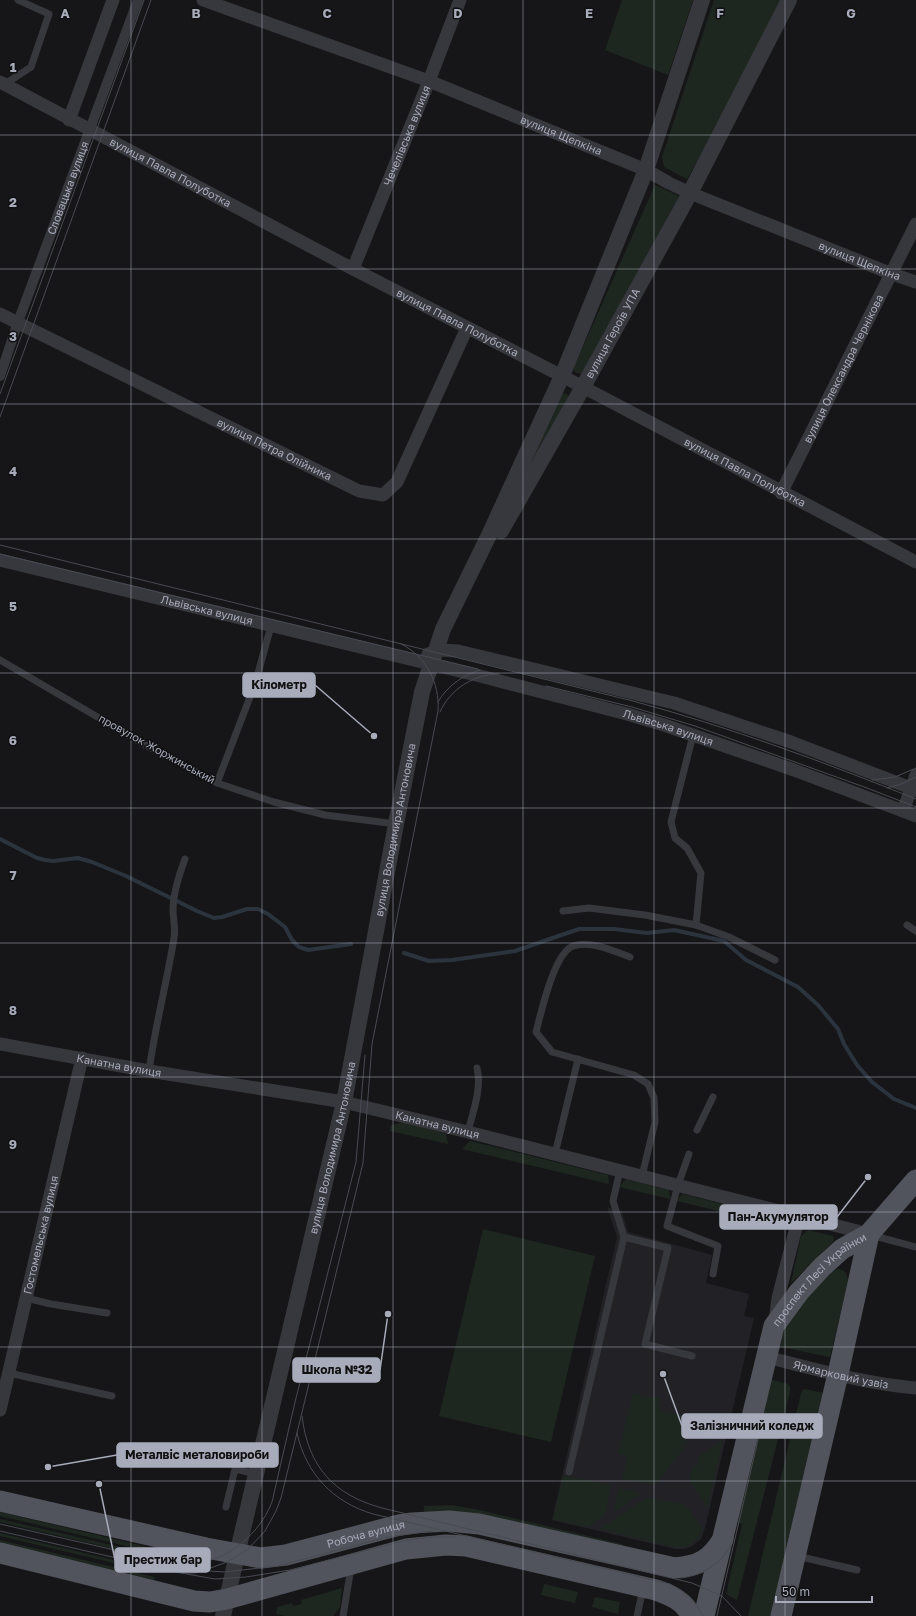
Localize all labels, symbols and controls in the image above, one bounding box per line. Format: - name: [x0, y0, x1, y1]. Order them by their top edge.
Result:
- text: A: [60, 5, 70, 21]
- text: B: [191, 5, 201, 21]
- text: C: [322, 5, 332, 21]
- text: D: [453, 5, 463, 21]
- text: E: [585, 5, 593, 21]
- text: F: [716, 5, 724, 21]
- text: G: [846, 5, 856, 21]
- text: 1: [10, 59, 17, 75]
- street label: Чечелівська вулиця: [380, 83, 433, 187]
- street label: вулиця Щепкіна: [519, 112, 604, 157]
- street label: вулиця Павла Полуботка: [108, 134, 234, 209]
- street label: Словацька вулиця: [44, 139, 91, 236]
- text: 2: [9, 194, 17, 210]
- street label: вулиця Щепкіна: [817, 238, 902, 282]
- street label: вулиця Павла Полуботка: [395, 285, 521, 359]
- street label: вулиця Героїв УПА: [582, 285, 642, 380]
- street label: вулиця Олександра Чернікова: [800, 292, 886, 445]
- text: 3: [9, 328, 17, 344]
- street label: вулиця Петра Олійника: [215, 415, 334, 483]
- street label: вулиця Павла Полуботка: [682, 434, 808, 509]
- text: 4: [9, 463, 17, 479]
- street label: Львівська вулиця: [160, 592, 255, 627]
- text: 5: [9, 598, 17, 614]
- callout: Кілометр: [243, 673, 315, 697]
- text: Кілометр: [251, 677, 307, 692]
- street label: Львівська вулиця: [622, 706, 715, 748]
- street label: провулок Жоржинський: [97, 711, 218, 786]
- text: 6: [9, 732, 17, 748]
- street label: вулиця Володимира Антоновича: [372, 742, 418, 917]
- text: 7: [9, 867, 17, 883]
- text: 8: [9, 1002, 17, 1018]
- street label: Канатна вулиця: [76, 1051, 163, 1079]
- street label: вулиця Володимира Антоновича: [306, 1060, 357, 1235]
- street label: Канатна вулиця: [394, 1108, 481, 1141]
- text: 9: [9, 1136, 17, 1152]
- street label: Гостомельська вулиця: [20, 1174, 60, 1295]
- callout: Пан-Акумулятор: [720, 1205, 837, 1229]
- text: Пан-Акумулятор: [727, 1209, 829, 1224]
- street label: проспект Лесі Українки: [769, 1230, 868, 1328]
- street label: Ярмарковий узвіз: [792, 1357, 890, 1391]
- callout: Школа №32: [293, 1358, 380, 1382]
- text: Школа №32: [302, 1362, 372, 1377]
- callout: Залізничний коледж: [682, 1414, 822, 1438]
- text: Залізничний коледж: [690, 1418, 814, 1433]
- callout: Металвіс металовироби: [117, 1443, 278, 1467]
- text: Металвіс металовироби: [125, 1447, 269, 1462]
- street label: Робоча вулиця: [325, 1517, 406, 1550]
- callout: Престиж бар: [115, 1548, 210, 1572]
- text: Престиж бар: [124, 1552, 203, 1567]
- scale bar: [776, 1578, 872, 1604]
- text: 50 m: [782, 1584, 810, 1599]

